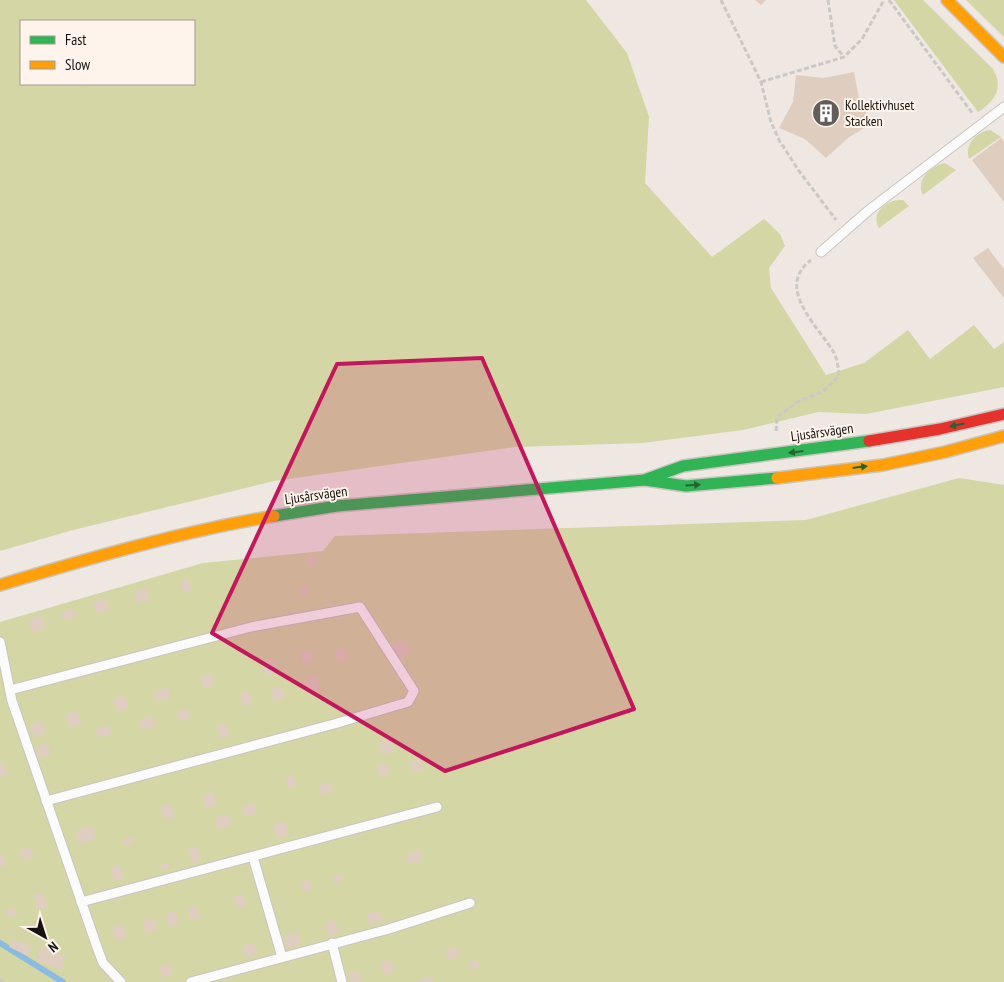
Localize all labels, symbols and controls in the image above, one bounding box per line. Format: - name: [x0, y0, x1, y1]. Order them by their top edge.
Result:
- legend: [20, 20, 195, 85]
- text: Fast: [65, 30, 86, 49]
- text: Slow: [65, 55, 90, 74]
- place label: Kollektivhuset Stacken: [845, 96, 914, 130]
- building icon: Kollektivhuset Stacken: [811, 98, 841, 128]
- street label: Ljusårsvägen: [790, 419, 854, 445]
- one-way arrow: [948, 422, 964, 430]
- one-way arrow: [788, 448, 804, 456]
- one-way arrow: [853, 463, 869, 471]
- one-way arrow: [685, 481, 701, 489]
- street label: Ljusårsvägen: [284, 482, 348, 508]
- north arrow: [20, 912, 70, 962]
- text: N: [45, 938, 62, 956]

